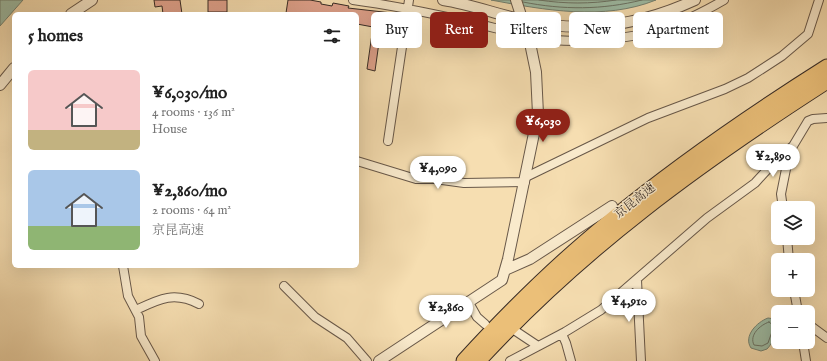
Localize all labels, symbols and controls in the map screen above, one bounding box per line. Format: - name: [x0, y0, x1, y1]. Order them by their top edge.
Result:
- chip: Buy: [371, 12, 422, 48]
- chip: Rent: [430, 12, 488, 48]
- chip: Filters: [496, 12, 561, 48]
- chip: New: [569, 12, 625, 48]
- chip: Apartment: [633, 12, 723, 48]
- icon: filters: [321, 25, 343, 47]
- text: 5 homes: [28, 26, 83, 47]
- text: ¥6,030/mo: [152, 83, 227, 104]
- icon: home: [60, 86, 108, 134]
- text: 4 rooms · 136 m²: [152, 104, 235, 121]
- pin: ¥6,030: [510, 109, 576, 143]
- text: ¥6,030: [525, 113, 561, 130]
- text: House: [152, 121, 187, 138]
- pin: ¥2,890: [740, 144, 806, 178]
- text: ¥2,890: [755, 148, 791, 165]
- pin: ¥4,090: [405, 156, 471, 190]
- text: ¥4,090: [419, 160, 457, 177]
- street label: 京昆高速: [611, 180, 659, 222]
- text: ¥2,860/mo: [152, 181, 227, 202]
- icon: home: [60, 186, 108, 234]
- map controls: [771, 201, 815, 349]
- button: layers: [771, 201, 815, 245]
- text: 2 rooms · 64 m²: [152, 202, 231, 219]
- text: 京昆高速: [152, 222, 204, 239]
- button: +: [771, 253, 815, 297]
- pin: ¥4,910: [596, 289, 662, 323]
- text: ¥4,910: [611, 293, 647, 310]
- pin: ¥2,860: [413, 295, 479, 329]
- text: ¥2,860: [428, 299, 464, 316]
- button: −: [771, 305, 815, 349]

